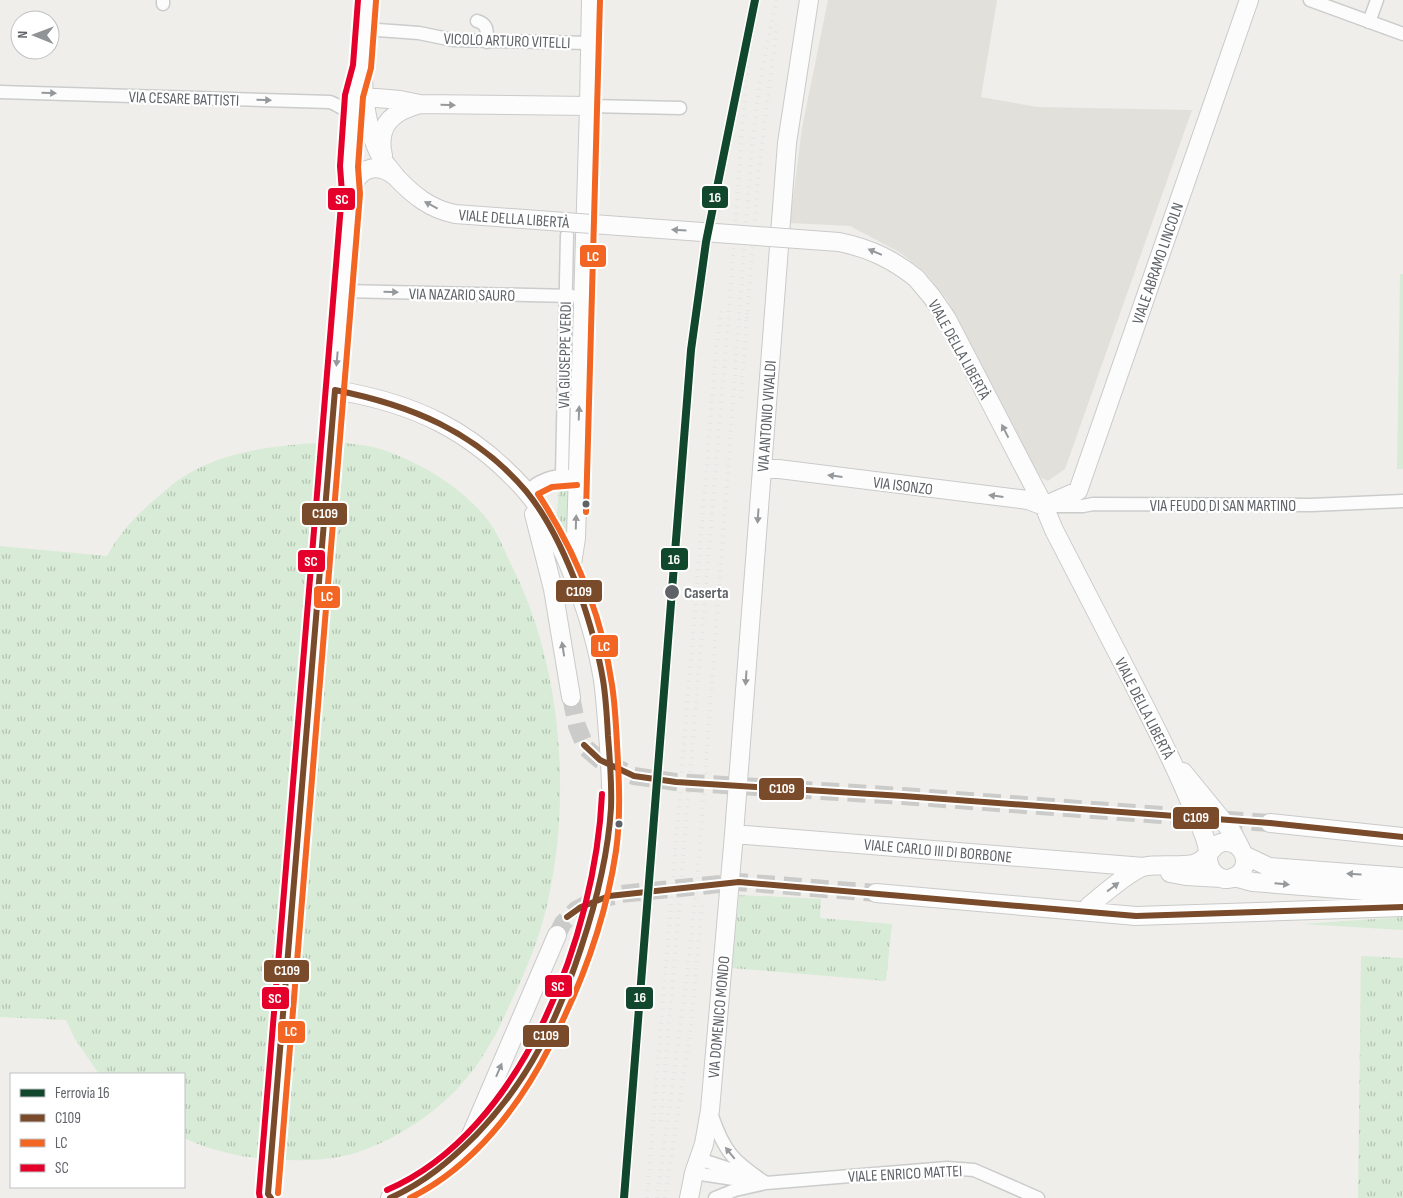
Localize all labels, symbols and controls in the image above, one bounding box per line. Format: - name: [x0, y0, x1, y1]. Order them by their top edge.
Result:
- north arrow: [10, 10, 60, 60]
- street label: VICOLO ARTURO VITELLI: [443, 30, 571, 53]
- text: N: [14, 31, 31, 39]
- street label: VIA CESARE BATTISTI: [128, 88, 239, 111]
- one-way arrow: [41, 90, 57, 98]
- one-way arrow: [256, 97, 272, 105]
- one-way arrow: [441, 101, 457, 109]
- line badge: 16: [701, 185, 729, 209]
- line badge: SC: [327, 187, 356, 211]
- text: 16: [709, 189, 721, 206]
- text: SC: [335, 191, 349, 208]
- street label: VIALE ABRAMO LINCOLN: [1129, 200, 1188, 327]
- one-way arrow: [425, 201, 438, 210]
- street label: VIALE DELLA LIBERTÀ: [458, 206, 570, 233]
- one-way arrow: [671, 225, 687, 233]
- line badge: LC: [579, 244, 607, 268]
- text: LC: [587, 248, 599, 265]
- one-way arrow: [868, 248, 882, 256]
- street label: VIA NAZARIO SAURO: [409, 285, 515, 306]
- one-way arrow: [383, 288, 399, 296]
- street label: VIALE DELLA LIBERTÀ: [923, 297, 994, 403]
- street label: VIA GIUSEPPE VERDI: [555, 301, 576, 409]
- one-way arrow: [333, 352, 341, 368]
- street label: VIA ANTONIO VIVALDI: [754, 360, 781, 473]
- one-way arrow: [575, 404, 583, 420]
- one-way arrow: [1001, 424, 1009, 439]
- one-way arrow: [827, 472, 843, 480]
- street label: VIA ISONZO: [872, 473, 934, 500]
- one-way arrow: [988, 492, 1004, 500]
- street label: VIA FEUDO DI SAN MARTINO: [1150, 497, 1296, 516]
- unlabelled marker: [581, 499, 591, 509]
- line badge: C109: [301, 502, 348, 526]
- text: C109: [312, 505, 338, 522]
- one-way arrow: [754, 508, 762, 524]
- one-way arrow: [573, 514, 581, 530]
- line badge: 16: [660, 547, 689, 571]
- line badge: SC: [297, 549, 326, 573]
- text: 16: [668, 551, 680, 568]
- text: SC: [304, 553, 318, 570]
- line badge: C109: [555, 579, 603, 603]
- text: C109: [566, 583, 592, 600]
- marker: Caserta: [663, 583, 681, 601]
- place label: Caserta: [684, 584, 729, 603]
- line badge: LC: [313, 585, 341, 609]
- text: LC: [321, 588, 333, 605]
- line badge: LC: [590, 634, 619, 658]
- text: LC: [598, 638, 610, 655]
- one-way arrow: [559, 640, 567, 656]
- street label: VIALE DELLA LIBERTÀ: [1110, 655, 1177, 763]
- one-way arrow: [741, 670, 749, 686]
- line badge: C109: [758, 777, 805, 801]
- text: C109: [769, 780, 795, 797]
- line badge: C109: [1172, 806, 1220, 830]
- text: C109: [1183, 809, 1209, 826]
- unlabelled marker: [614, 819, 624, 829]
- street label: VIALE CARLO III DI BORBONE: [863, 836, 1013, 867]
- one-way arrow: [1346, 869, 1362, 877]
- one-way arrow: [1274, 881, 1290, 889]
- one-way arrow: [1106, 882, 1120, 892]
- street label: VIA DOMENICO MONDO: [705, 955, 734, 1079]
- line badge: C109: [263, 959, 310, 983]
- text: C109: [274, 962, 300, 979]
- line badge: SC: [544, 974, 573, 998]
- text: SC: [551, 978, 565, 995]
- line badge: SC: [261, 986, 290, 1010]
- line badge: 16: [625, 986, 654, 1010]
- text: 16: [634, 989, 646, 1006]
- text: SC: [268, 990, 282, 1007]
- line badge: LC: [277, 1020, 306, 1044]
- text: LC: [285, 1023, 297, 1040]
- line badge: C109: [522, 1024, 570, 1048]
- text: C109: [533, 1027, 559, 1044]
- one-way arrow: [495, 1063, 503, 1077]
- legend: [10, 1073, 185, 1188]
- text: Ferrovia 16: [55, 1084, 110, 1103]
- text: C109: [55, 1109, 81, 1128]
- text: LC: [55, 1134, 68, 1153]
- one-way arrow: [725, 1146, 735, 1160]
- text: SC: [55, 1159, 69, 1178]
- street label: VIALE ENRICO MATTEI: [847, 1162, 963, 1187]

